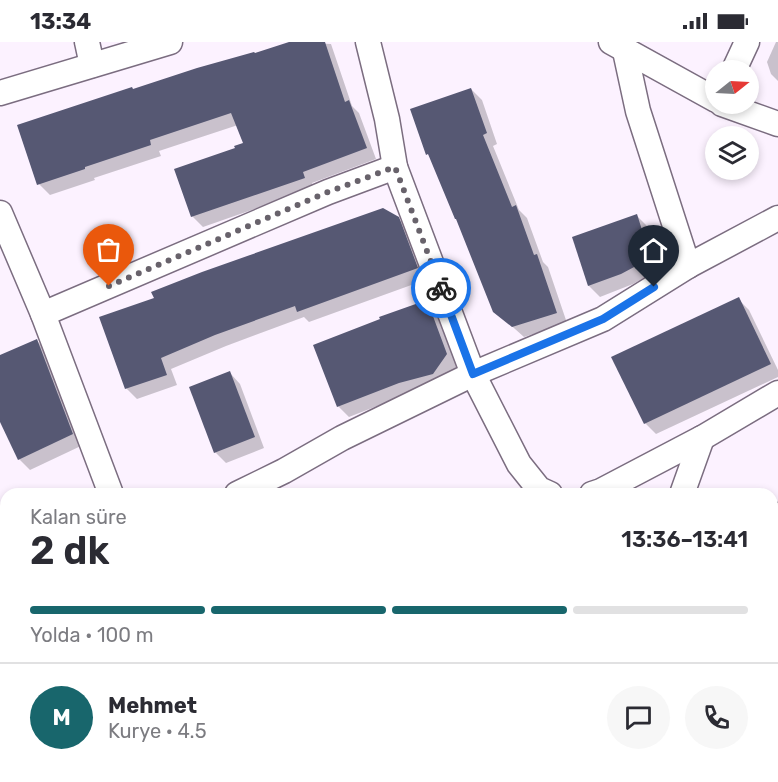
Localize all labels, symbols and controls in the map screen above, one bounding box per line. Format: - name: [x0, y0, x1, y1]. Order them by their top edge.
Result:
- text: 13:34: [30, 8, 91, 35]
- north arrow: [705, 60, 759, 114]
- map controls: [705, 60, 759, 180]
- button: layers: [705, 126, 759, 180]
- pin: [83, 224, 134, 286]
- pin: [628, 225, 679, 287]
- icon: bag: [92, 233, 125, 266]
- icon: home: [637, 234, 670, 267]
- courier: [411, 258, 471, 318]
- icon: bike: [425, 272, 458, 305]
- text: Kalan süre: [30, 505, 127, 529]
- text: 13:36–13:41: [621, 526, 748, 553]
- text: 2 dk: [30, 528, 110, 574]
- text: Yolda · 100 m: [30, 623, 154, 647]
- button: chat: [607, 686, 670, 749]
- button: phone: [685, 686, 748, 749]
- text: Mehmet: [108, 692, 197, 719]
- text: M: [52, 704, 71, 731]
- text: Kurye · 4.5: [108, 719, 207, 743]

